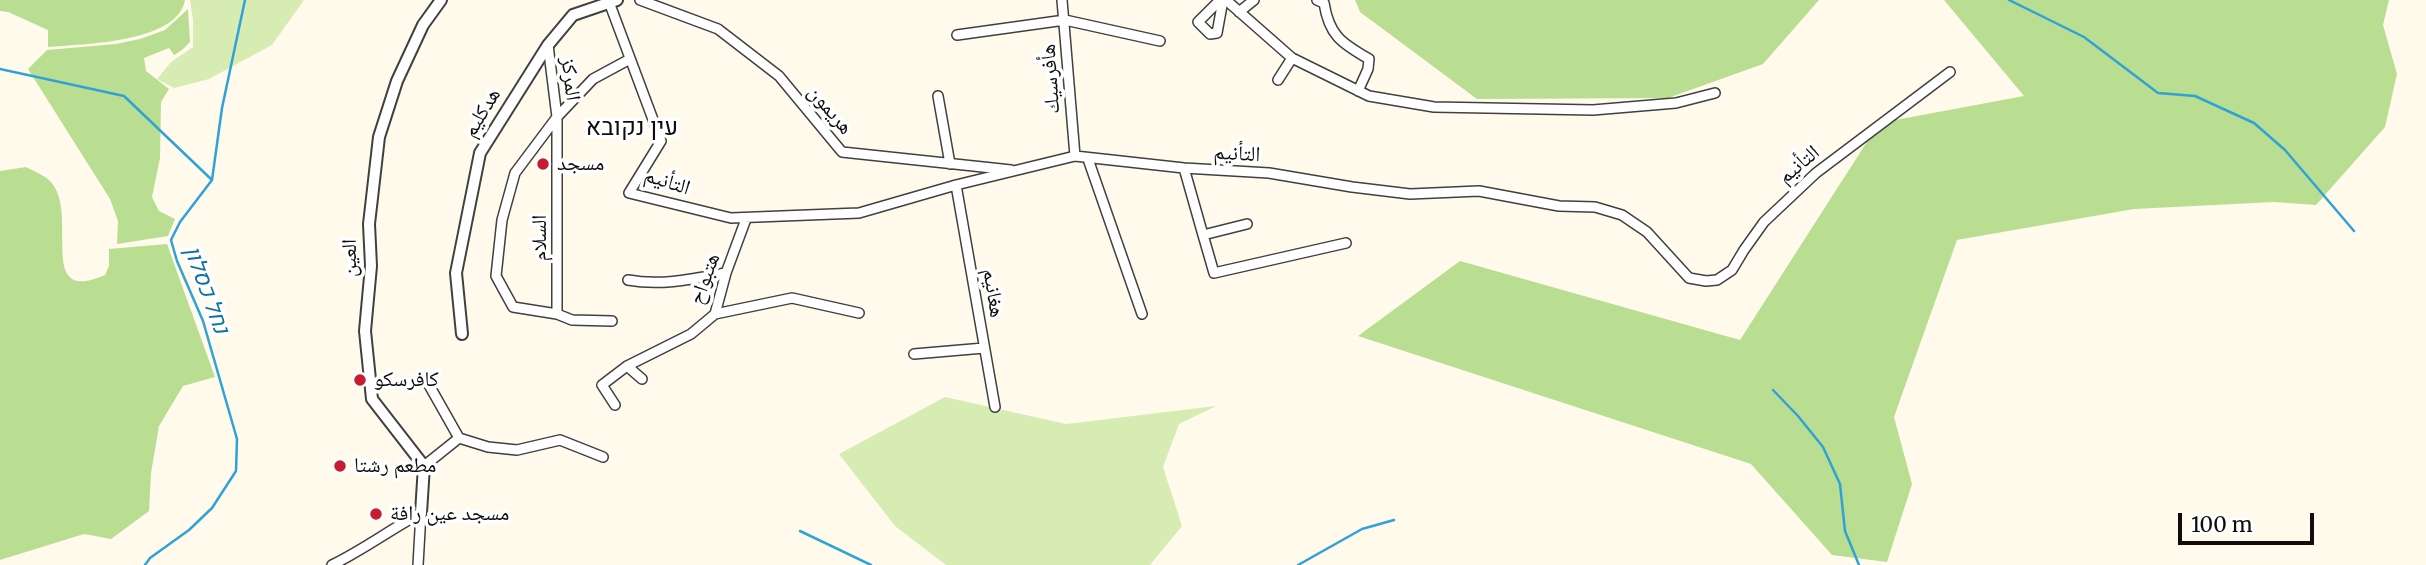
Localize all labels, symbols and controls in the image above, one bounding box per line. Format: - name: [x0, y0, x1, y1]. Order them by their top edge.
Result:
- street label: هأفرسيك: [1036, 43, 1066, 115]
- street label: المركز: [555, 56, 585, 102]
- street label: هريمون: [802, 80, 858, 140]
- street label: هدكليم: [458, 84, 506, 142]
- district label: עין נקובא: [586, 114, 678, 142]
- street label: التأنيم: [1213, 140, 1261, 168]
- street label: التأنيم: [1773, 140, 1825, 190]
- place label: مسجد: [557, 151, 604, 177]
- marker: مسجد: [535, 156, 551, 172]
- street label: التأنيم: [641, 163, 693, 201]
- street label: السلام: [527, 215, 553, 261]
- street label: العين: [337, 239, 363, 277]
- water label: נחל כסלון: [177, 242, 235, 338]
- street label: هتبواح: [684, 250, 726, 308]
- street label: هغانيم: [977, 267, 1009, 319]
- place label: كافرسكو: [374, 367, 439, 393]
- marker: كافرسكو: [352, 372, 368, 388]
- place label: مطعم رشتا: [354, 453, 436, 479]
- marker: مطعم رشتا: [332, 458, 348, 474]
- scale bar: [2181, 498, 2318, 542]
- place label: مسجد عين رافة: [390, 501, 509, 527]
- marker: مسجد عين رافة: [368, 506, 384, 522]
- text: 100 m: [2191, 511, 2253, 538]

